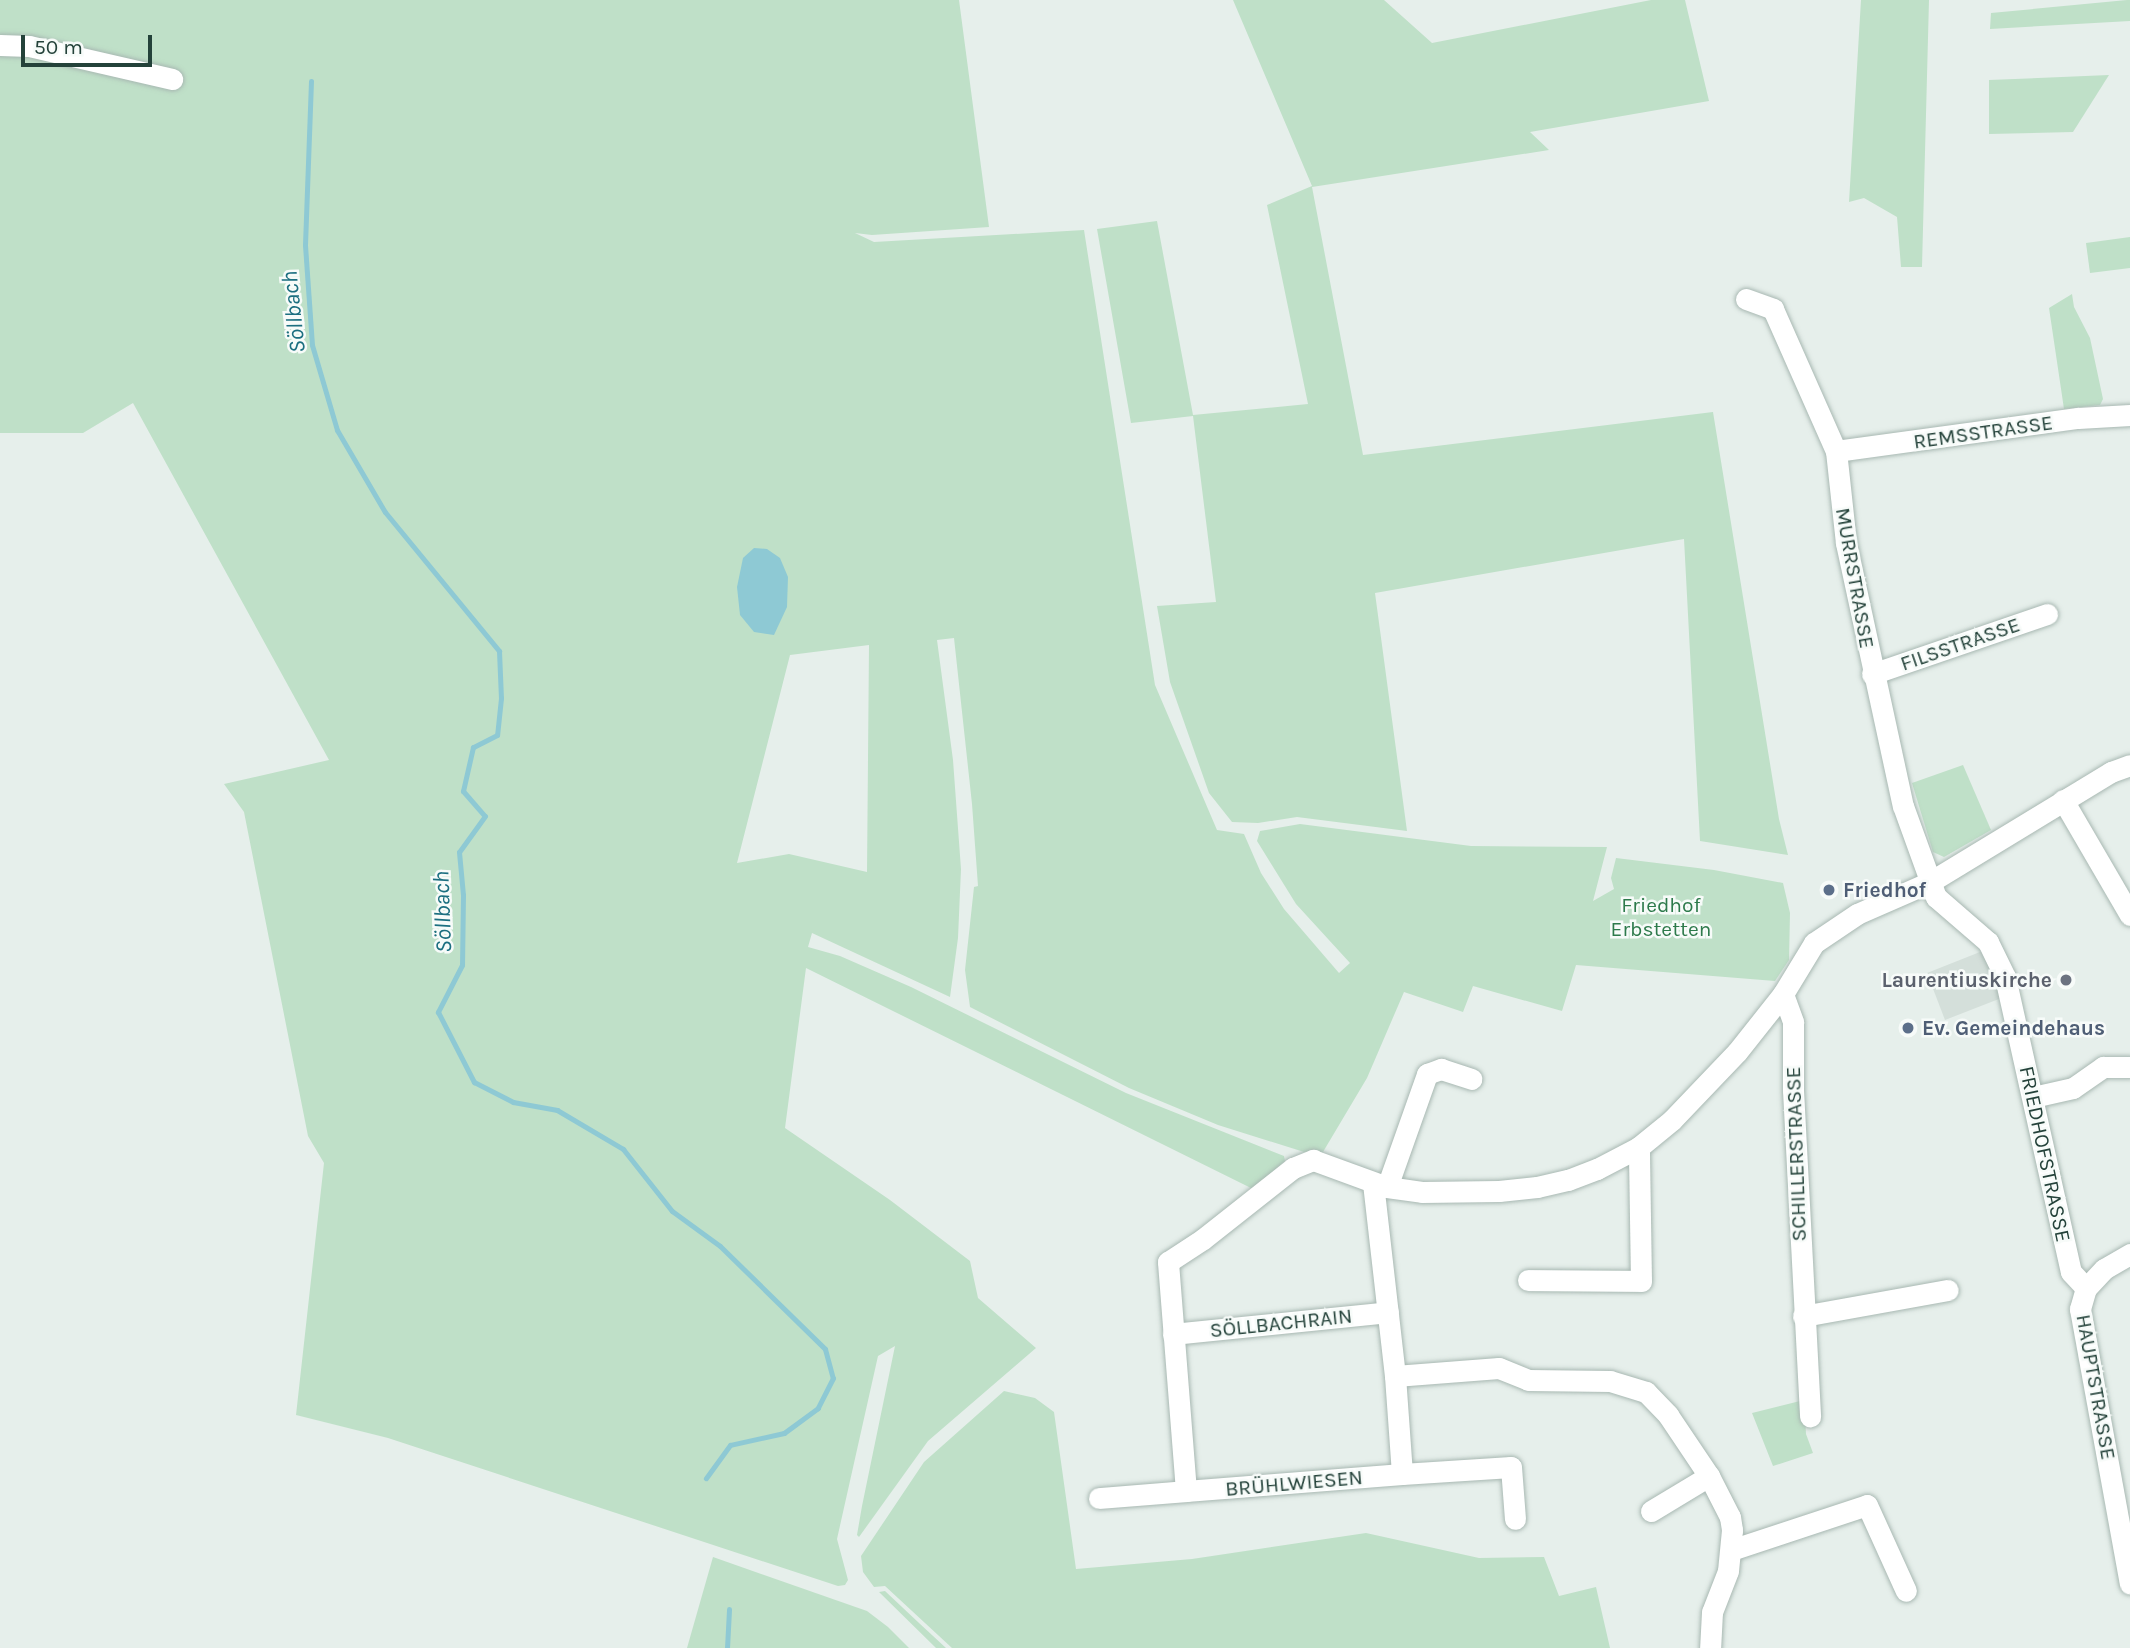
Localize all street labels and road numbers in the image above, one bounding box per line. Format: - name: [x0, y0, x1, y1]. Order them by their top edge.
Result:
- street label: REMSSTRASSE: [1912, 410, 2054, 454]
- street label: MURRSTRASSE: [1830, 506, 1880, 650]
- street label: FILSSTRASSE: [1897, 612, 2023, 676]
- street label: FRIEDHOFSTRASSE: [2014, 1064, 2076, 1244]
- street label: SCHILLERSTRASSE: [1780, 1066, 1812, 1242]
- street label: SÖLLBACHRAIN: [1209, 1303, 1353, 1343]
- street label: HAUPTSTRASSE: [2071, 1312, 2121, 1462]
- street label: BRÜHLWIESEN: [1224, 1464, 1364, 1502]

